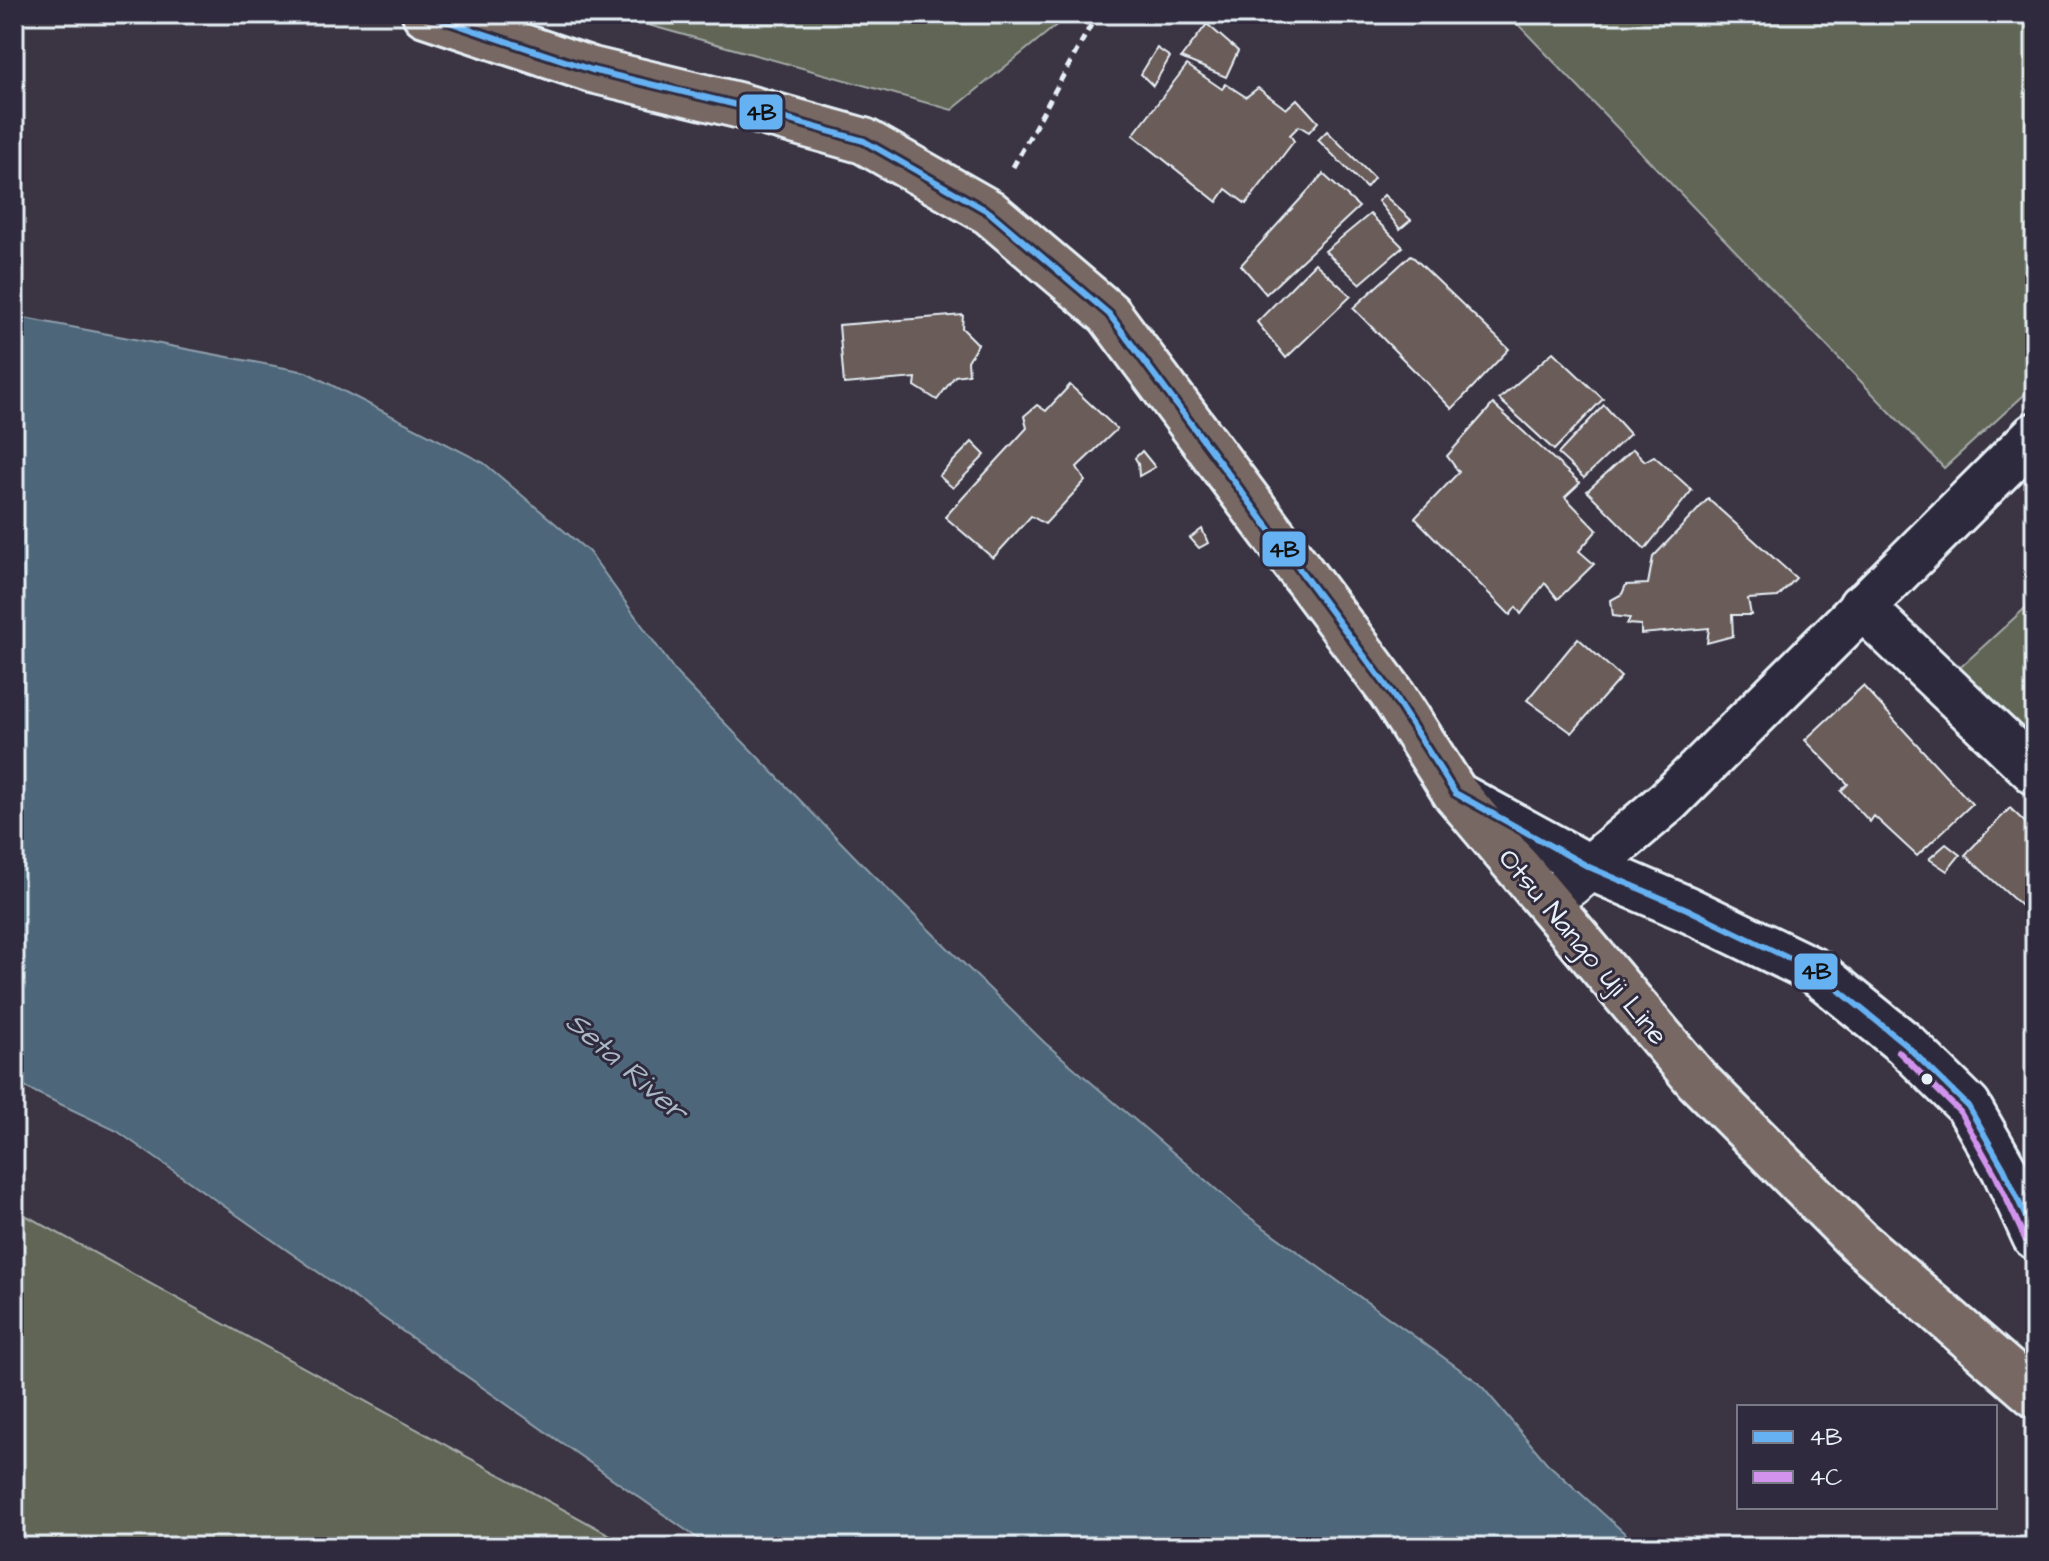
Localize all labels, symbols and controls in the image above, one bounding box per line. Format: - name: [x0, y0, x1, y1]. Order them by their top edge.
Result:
- line badge: 4B: [738, 93, 784, 131]
- text: 4B: [746, 98, 777, 129]
- line badge: 4B: [1261, 530, 1307, 568]
- text: 4B: [1269, 535, 1300, 566]
- street label: Otsu Nango Uji Line: [1488, 840, 1677, 1054]
- line badge: 4B: [1793, 952, 1839, 991]
- text: 4B: [1801, 957, 1832, 988]
- water label: Seta River: [556, 1002, 699, 1134]
- unlabelled marker: [1919, 1071, 1935, 1087]
- legend: [1737, 1405, 1997, 1509]
- text: 4B: [1809, 1421, 1842, 1455]
- text: 4C: [1809, 1461, 1842, 1495]

